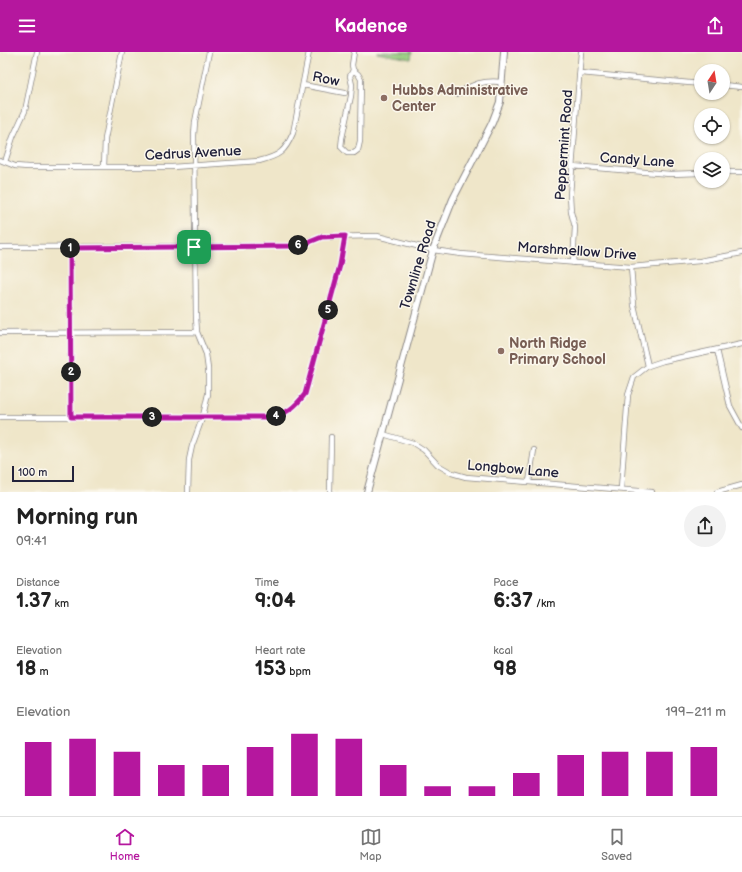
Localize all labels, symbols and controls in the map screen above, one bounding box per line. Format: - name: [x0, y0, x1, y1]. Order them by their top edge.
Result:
- icon: menu: [16, 15, 38, 37]
- icon: share: [704, 15, 726, 37]
- text: Kadence: [335, 16, 407, 37]
- north arrow: [694, 64, 730, 100]
- map controls: [694, 64, 730, 188]
- street label: Row: [311, 68, 342, 90]
- place label: Hubbs Administrative Center: [392, 82, 528, 115]
- street label: Peppermint Road: [552, 89, 576, 201]
- marker: Hubbs Administrative Center: [379, 93, 389, 103]
- button: locate: [694, 108, 730, 144]
- street label: Cedrus Avenue: [144, 142, 242, 164]
- street label: Candy Lane: [599, 149, 675, 171]
- button: layers: [694, 152, 730, 188]
- street label: Townline Road: [396, 218, 440, 312]
- pin: [177, 230, 211, 264]
- pin: 6: [288, 235, 308, 255]
- icon: arrive: [183, 236, 205, 258]
- pin: 1: [60, 238, 80, 258]
- text: 6: [295, 238, 301, 251]
- street label: Marshmellow Drive: [517, 238, 637, 264]
- text: 1: [68, 241, 72, 254]
- pin: 5: [318, 300, 338, 320]
- text: 5: [325, 303, 331, 316]
- place label: North Ridge Primary School: [509, 335, 606, 368]
- marker: North Ridge Primary School: [496, 346, 506, 356]
- pin: 2: [61, 362, 81, 382]
- text: 2: [68, 365, 74, 378]
- pin: 4: [266, 406, 286, 426]
- pin: 3: [142, 407, 162, 427]
- text: 4: [273, 409, 279, 422]
- text: 3: [149, 410, 155, 423]
- street label: Longbow Lane: [466, 457, 560, 481]
- scale bar: [12, 464, 74, 483]
- text: 100 m: [18, 466, 47, 479]
- text: Morning run: [16, 504, 138, 531]
- button: share: [684, 505, 726, 547]
- text: 09:41: [16, 533, 47, 549]
- text: Distance: [16, 576, 60, 589]
- text: Time: [255, 576, 279, 589]
- text: Pace: [493, 576, 518, 589]
- text: 1.37: [16, 589, 52, 613]
- text: 9:04: [255, 589, 295, 613]
- text: 6:37: [493, 589, 533, 613]
- text: km: [52, 597, 69, 610]
- text: /km: [533, 597, 555, 610]
- text: Elevation: [16, 644, 62, 657]
- text: Heart rate: [255, 644, 305, 657]
- text: kcal: [493, 644, 513, 657]
- text: 18: [16, 657, 36, 681]
- text: 153: [255, 657, 286, 681]
- text: 98: [493, 657, 517, 681]
- text: m: [36, 665, 49, 678]
- text: bpm: [286, 665, 311, 678]
- text: Elevation: [16, 704, 70, 720]
- text: 199–211 m: [666, 704, 726, 720]
- tab: Home: [110, 826, 140, 863]
- tab: Map: [359, 826, 382, 863]
- tab: Saved: [601, 826, 632, 863]

